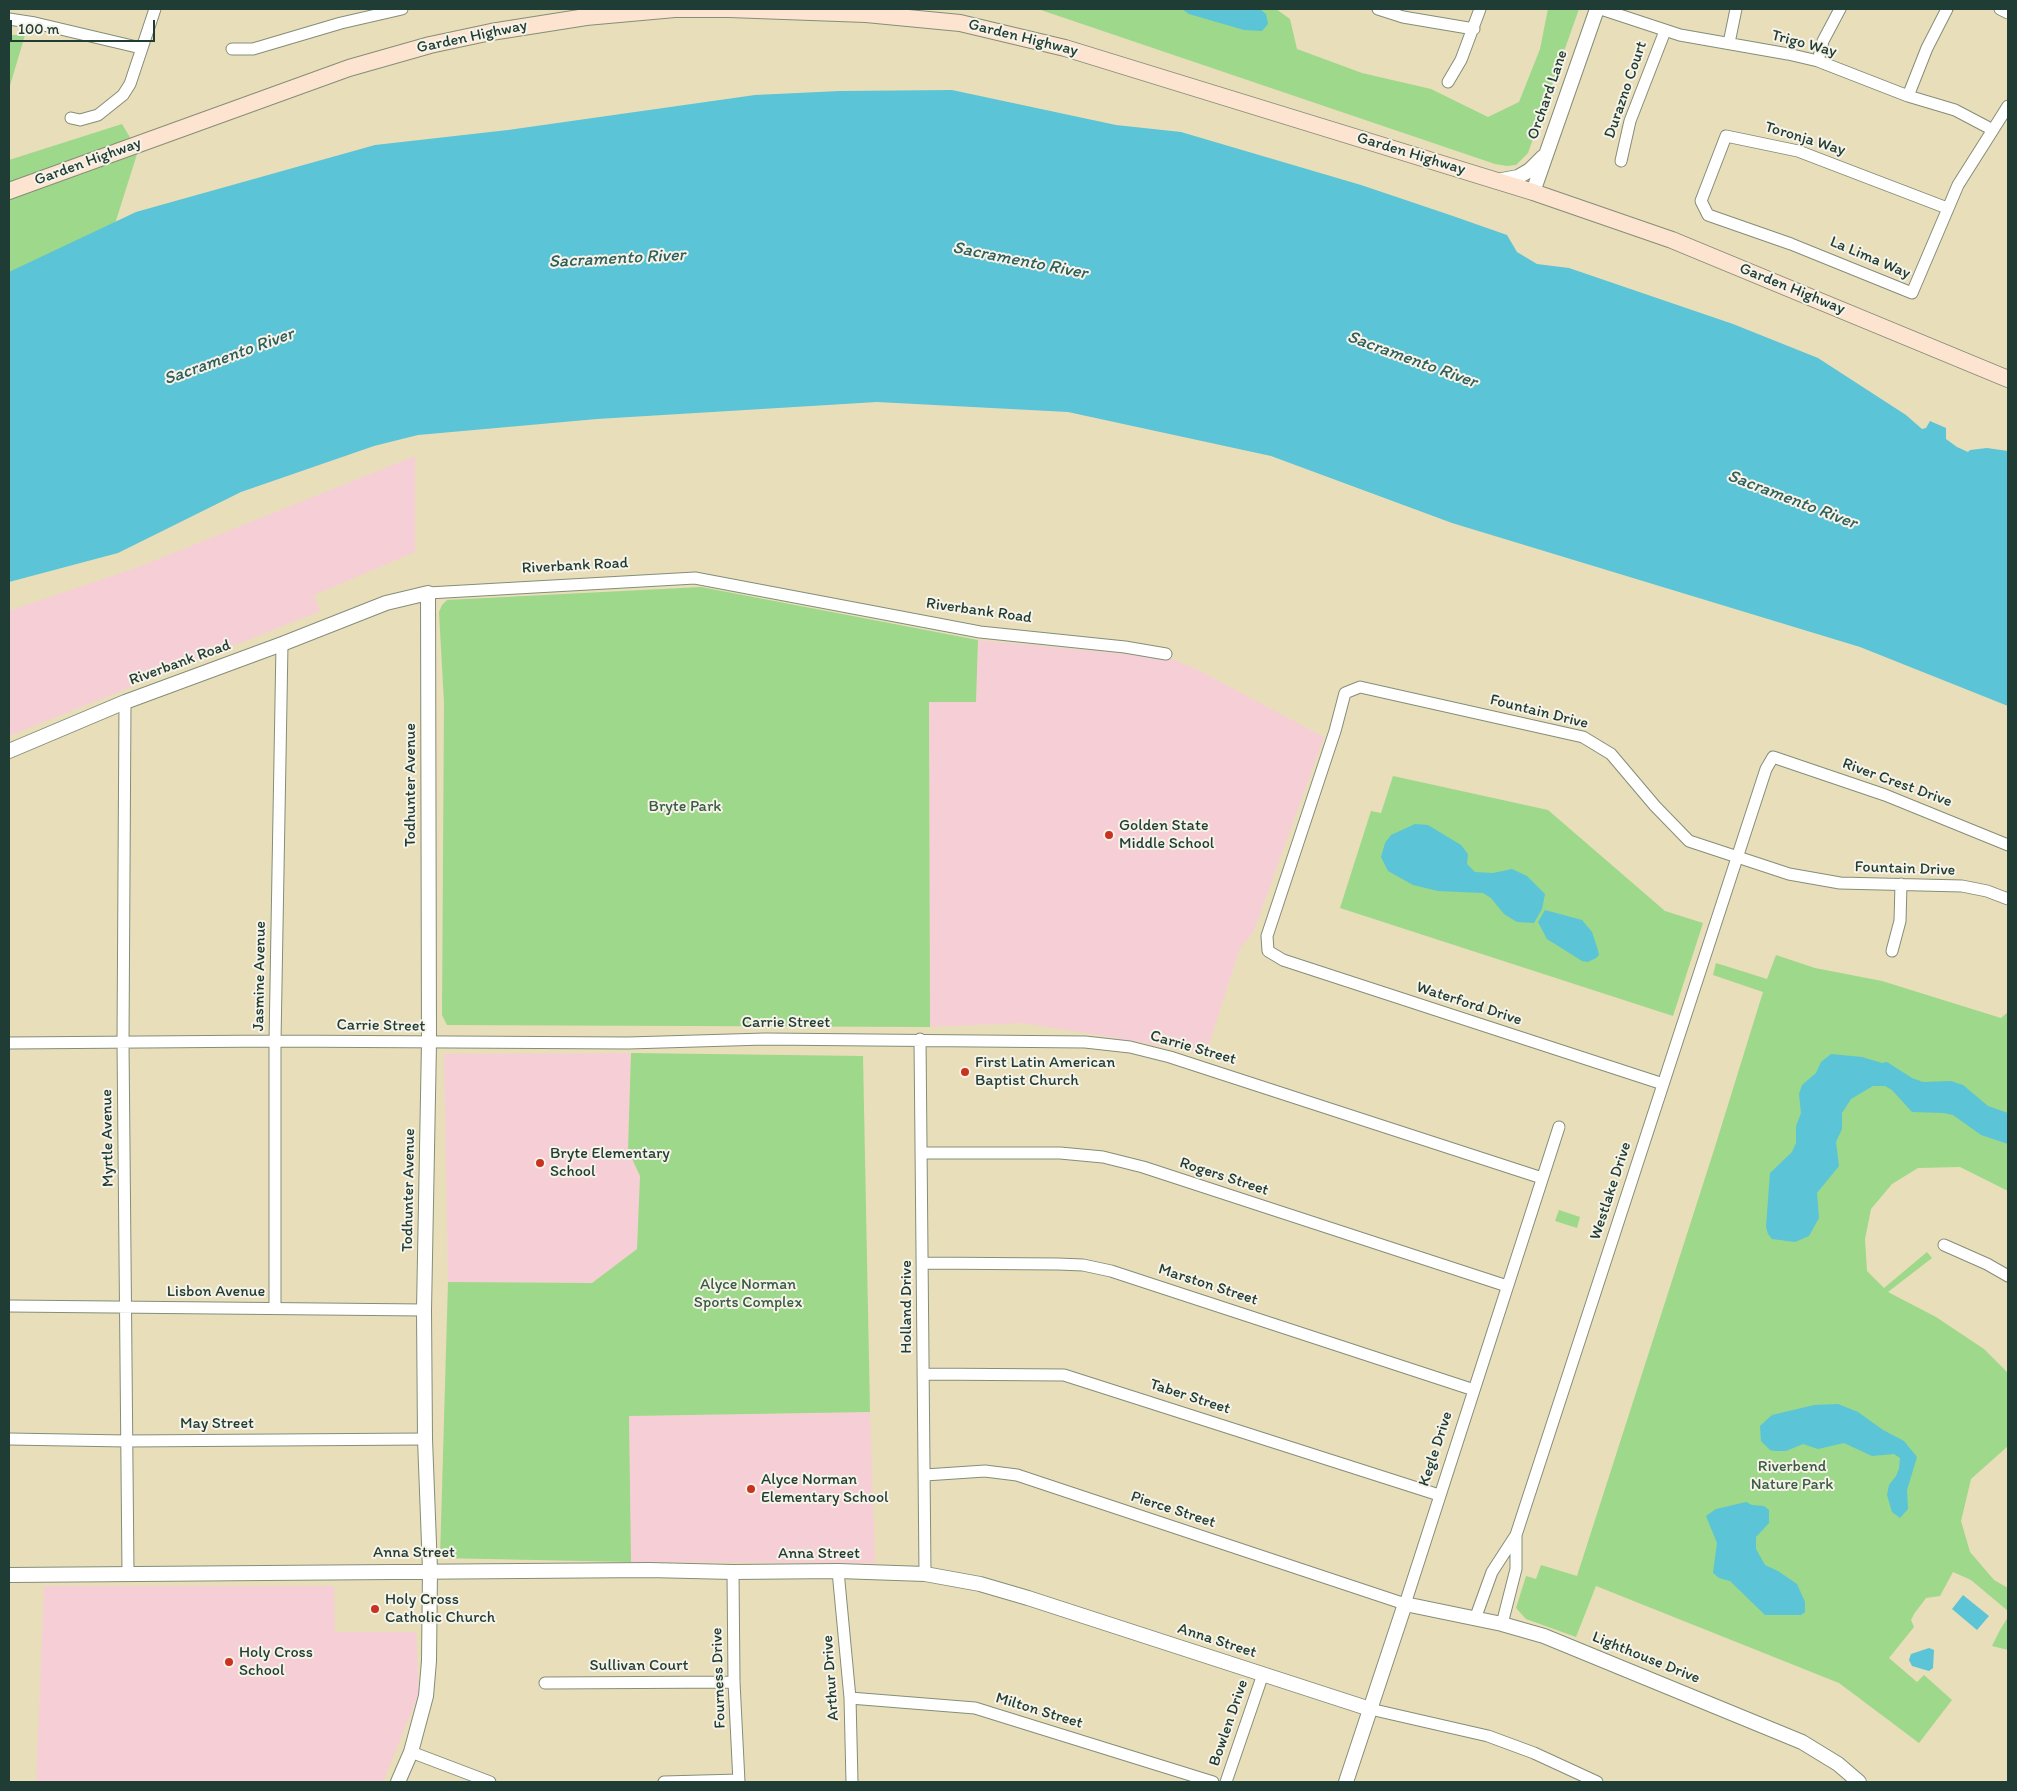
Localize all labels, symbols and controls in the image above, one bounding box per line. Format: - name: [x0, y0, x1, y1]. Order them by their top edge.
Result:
- scale bar: [12, 10, 158, 42]
- street label: Garden Highway: [966, 15, 1080, 61]
- street label: Garden Highway: [415, 16, 529, 58]
- text: 100 m: [18, 20, 59, 38]
- street label: Trigo Way: [1769, 26, 1839, 62]
- street label: Durazno Court: [1600, 39, 1652, 141]
- street label: Orchard Lane: [1524, 48, 1572, 142]
- street label: Toronja Way: [1762, 118, 1848, 160]
- street label: Garden Highway: [1354, 128, 1468, 180]
- street label: Garden Highway: [32, 134, 144, 190]
- street label: La Lima Way: [1827, 232, 1913, 284]
- water label: Sacramento River: [951, 237, 1089, 285]
- water label: Sacramento River: [548, 245, 686, 273]
- street label: Garden Highway: [1736, 259, 1848, 319]
- water label: Sacramento River: [161, 323, 297, 391]
- water label: Sacramento River: [1344, 326, 1480, 394]
- water label: Sacramento River: [1724, 465, 1860, 535]
- street label: Riverbank Road: [521, 554, 629, 578]
- street label: Riverbank Road: [925, 594, 1033, 628]
- street label: Riverbank Road: [127, 636, 233, 690]
- street label: Fountain Drive: [1488, 690, 1590, 734]
- street label: Todhunter Avenue: [401, 723, 421, 847]
- street label: River Crest Drive: [1840, 754, 1954, 812]
- park label: Bryte Park: [649, 797, 721, 817]
- place label: Golden State Middle School: [1119, 816, 1214, 854]
- marker: Golden State Middle School: [1103, 829, 1115, 841]
- street label: Fountain Drive: [1854, 858, 1956, 880]
- street label: Jasmine Avenue: [249, 921, 271, 1031]
- street label: Waterford Drive: [1414, 978, 1524, 1030]
- street label: Carrie Street: [742, 1013, 830, 1033]
- street label: Carrie Street: [336, 1016, 426, 1036]
- street label: Carrie Street: [1148, 1027, 1238, 1069]
- place label: First Latin American Baptist Church: [975, 1053, 1115, 1091]
- marker: First Latin American Baptist Church: [959, 1066, 971, 1078]
- street label: Myrtle Avenue: [98, 1089, 118, 1187]
- street label: Todhunter Avenue: [398, 1128, 420, 1252]
- street label: Westlake Drive: [1586, 1140, 1636, 1242]
- place label: Bryte Elementary School: [550, 1144, 670, 1182]
- street label: Rogers Street: [1177, 1154, 1271, 1200]
- marker: Bryte Elementary School: [534, 1157, 546, 1169]
- street label: Holland Drive: [897, 1260, 917, 1354]
- street label: Marston Street: [1156, 1260, 1260, 1310]
- park label: Alyce Norman Sports Complex: [694, 1275, 802, 1313]
- street label: Lisbon Avenue: [167, 1282, 265, 1302]
- street label: Taber Street: [1147, 1375, 1233, 1419]
- street label: Kegle Drive: [1415, 1409, 1457, 1489]
- street label: May Street: [180, 1414, 254, 1434]
- park label: Riverbend Nature Park: [1751, 1457, 1833, 1495]
- place label: Alyce Norman Elementary School: [761, 1470, 889, 1508]
- marker: Alyce Norman Elementary School: [745, 1483, 757, 1495]
- street label: Pierce Street: [1128, 1487, 1218, 1533]
- street label: Anna Street: [373, 1543, 455, 1563]
- street label: Anna Street: [778, 1544, 860, 1564]
- place label: Holy Cross Catholic Church: [385, 1590, 495, 1628]
- marker: Holy Cross Catholic Church: [369, 1603, 381, 1615]
- street label: Anna Street: [1175, 1619, 1259, 1663]
- street label: Fourness Drive: [708, 1627, 730, 1729]
- street label: Lighthouse Drive: [1589, 1628, 1703, 1688]
- street label: Arthur Drive: [818, 1634, 844, 1722]
- place label: Holy Cross School: [239, 1643, 313, 1681]
- marker: Holy Cross School: [223, 1656, 235, 1668]
- street label: Sullivan Court: [590, 1656, 688, 1676]
- street label: Bowlen Drive: [1205, 1677, 1253, 1769]
- street label: Milton Street: [993, 1689, 1085, 1733]

